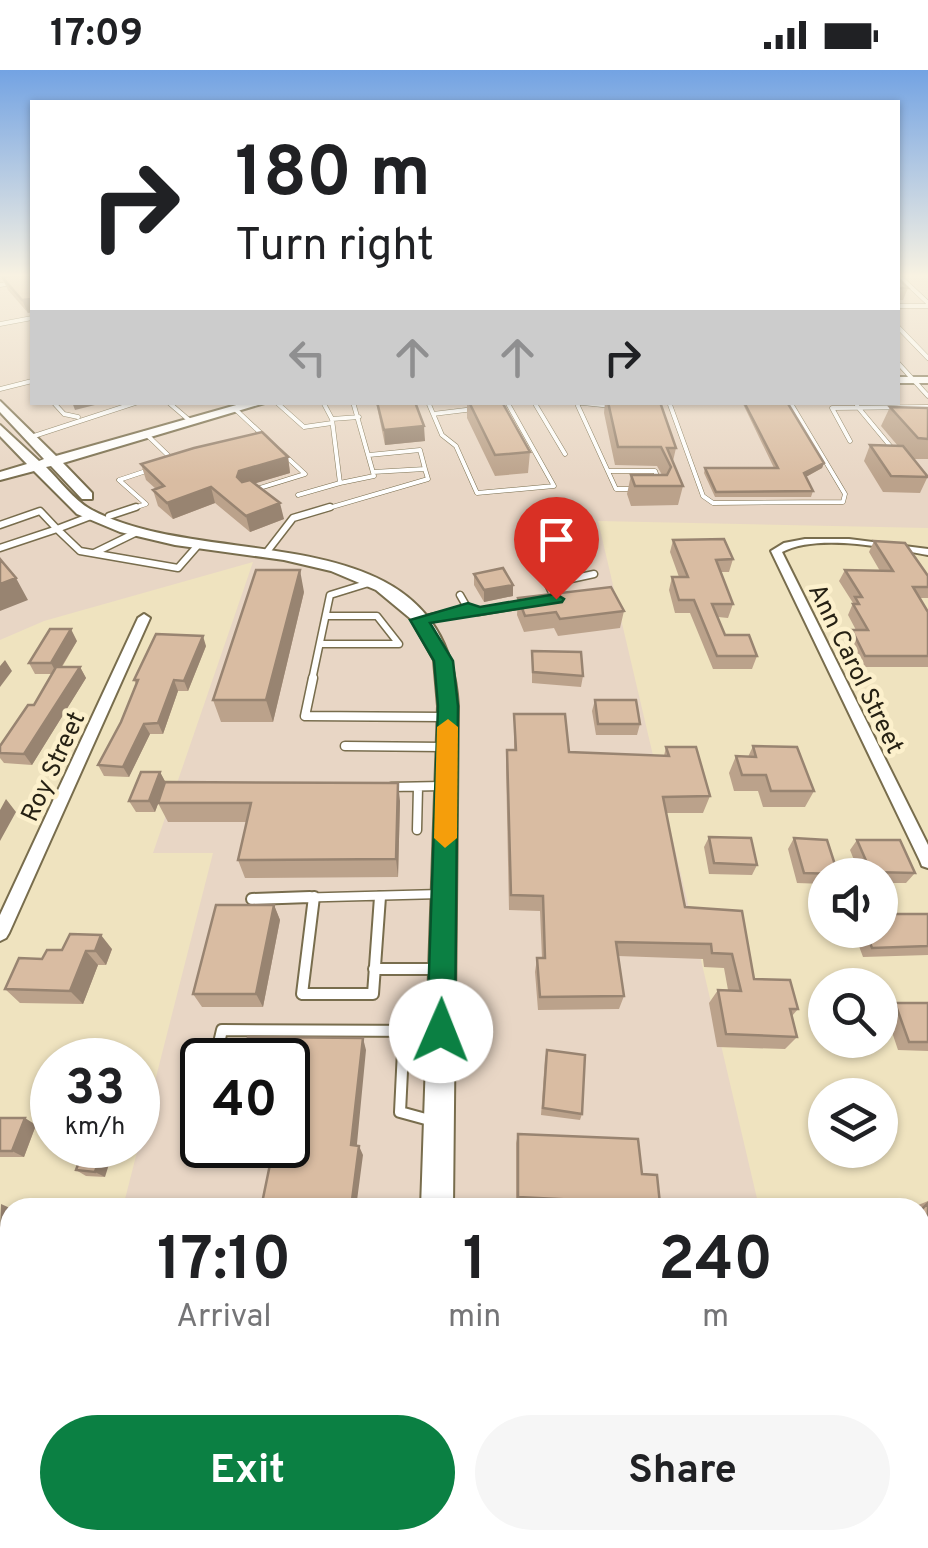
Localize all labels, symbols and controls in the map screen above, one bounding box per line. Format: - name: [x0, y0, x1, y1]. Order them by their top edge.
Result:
- text: 17:09: [50, 11, 143, 60]
- text: 180 m: [235, 132, 431, 221]
- icon: right: [70, 140, 200, 270]
- text: Turn right: [235, 219, 434, 276]
- icon: left: [280, 330, 335, 385]
- icon: ahead: [385, 330, 440, 385]
- icon: ahead: [490, 330, 545, 385]
- icon: right: [595, 330, 650, 385]
- pin: [514, 497, 599, 600]
- icon: arrive: [529, 512, 584, 567]
- street label: Ann Carol Street: [799, 579, 909, 760]
- street label: Roy Street: [15, 707, 94, 827]
- map controls: [808, 858, 898, 1168]
- button: sound: [808, 858, 898, 948]
- button: search: [808, 968, 898, 1058]
- position arrow: [389, 979, 493, 1083]
- speed limit sign: 40: [180, 1038, 310, 1168]
- text: 33: [65, 1059, 125, 1122]
- button: layers: [808, 1078, 898, 1168]
- text: km/h: [65, 1112, 125, 1144]
- text: 17:10: [157, 1225, 291, 1301]
- text: 1: [463, 1225, 487, 1301]
- text: 240: [658, 1225, 773, 1301]
- text: Arrival: [176, 1298, 272, 1338]
- text: min: [448, 1298, 501, 1338]
- text: m: [702, 1298, 729, 1338]
- button: Exit: [40, 1415, 455, 1530]
- button: Share: [475, 1415, 890, 1530]

